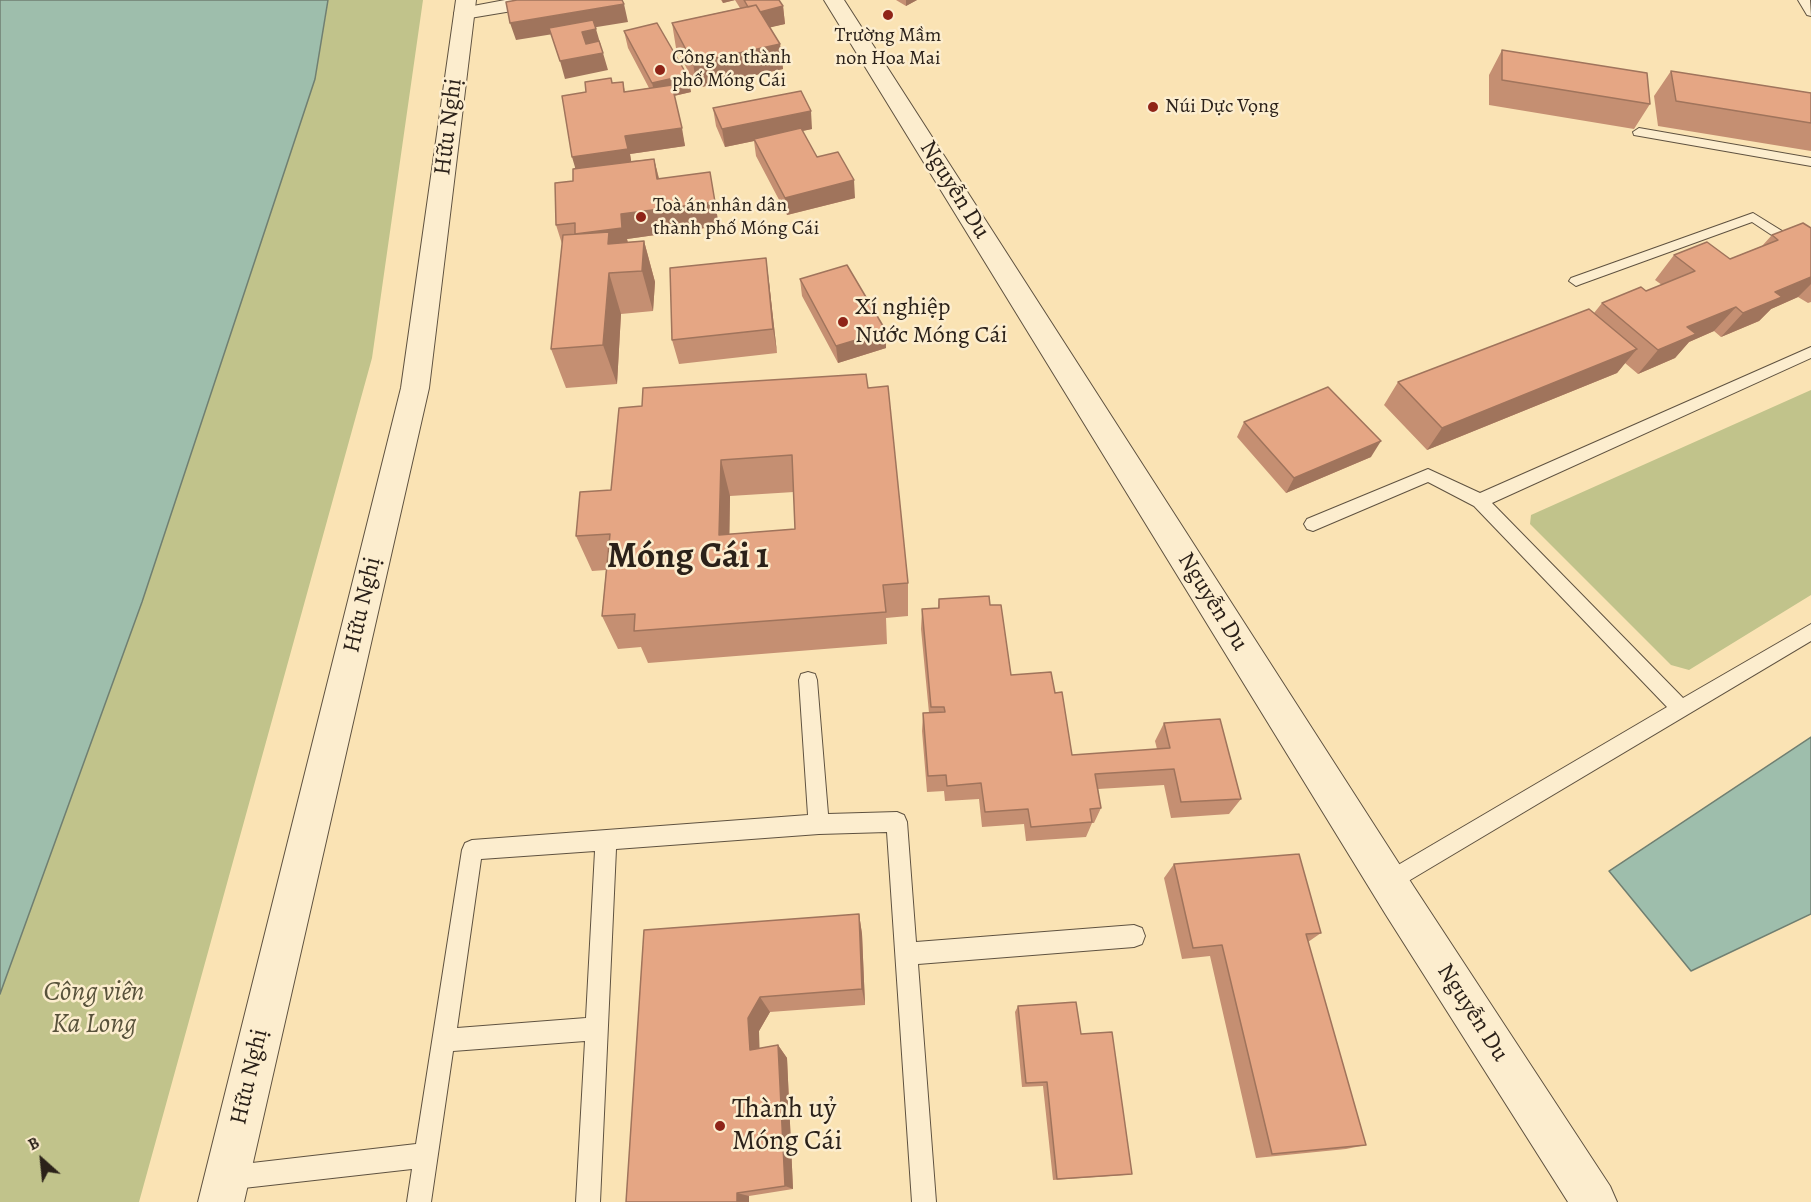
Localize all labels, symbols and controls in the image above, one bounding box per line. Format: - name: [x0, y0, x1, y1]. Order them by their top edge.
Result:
- marker: Trường Mầm non Hoa Mai: [881, 8, 895, 22]
- place label: Trường Mầm non Hoa Mai: [835, 24, 941, 71]
- place label: Công an thành phố Móng Cái: [672, 46, 791, 93]
- marker: Công an thành phố Móng Cái: [653, 63, 667, 77]
- street label: Hữu Nghị: [429, 77, 469, 177]
- place label: Núi Dực Vọng: [1165, 95, 1279, 119]
- marker: Núi Dực Vọng: [1146, 100, 1160, 114]
- street label: Nguyễn Du: [912, 135, 996, 245]
- place label: Toà án nhân dân thành phố Móng Cái: [653, 194, 819, 241]
- marker: Toà án nhân dân thành phố Móng Cái: [634, 210, 648, 224]
- place label: Xí nghiệp Nước Móng Cái: [855, 294, 1008, 350]
- marker: Xí nghiệp Nước Móng Cái: [836, 315, 850, 329]
- district label: Móng Cái 1: [607, 536, 769, 580]
- street label: Nguyễn Du: [1170, 547, 1254, 657]
- street label: Hữu Nghị: [338, 554, 388, 656]
- street label: Nguyễn Du: [1430, 959, 1514, 1067]
- park label: Công viên Ka Long: [44, 976, 144, 1042]
- street label: Hữu Nghị: [225, 1026, 275, 1128]
- place label: Thành uỷ Móng Cái: [732, 1093, 842, 1159]
- marker: Thành uỷ Móng Cái: [713, 1119, 727, 1133]
- north arrow: [12, 1130, 72, 1190]
- text: B: [24, 1132, 43, 1156]

